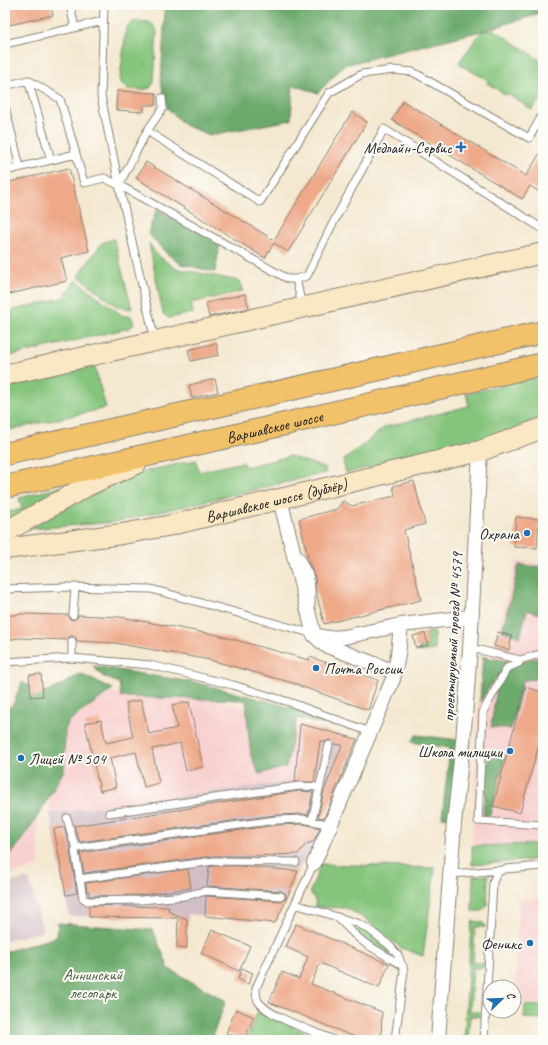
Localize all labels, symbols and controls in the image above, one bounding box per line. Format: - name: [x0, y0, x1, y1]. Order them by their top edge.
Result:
- place label: Медлайн-Сервис: [364, 138, 453, 158]
- marker: Медлайн-Сервис: [455, 141, 467, 153]
- street label: Варшавское шоссе: [224, 406, 326, 448]
- street label: Варшавское шоссе (дублёр): [204, 474, 350, 527]
- place label: Охрана: [479, 524, 521, 544]
- marker: Охрана: [522, 528, 532, 538]
- street label: проектируемый проезд № 4579: [439, 550, 468, 722]
- place label: Почта России: [324, 659, 403, 679]
- marker: Почта России: [311, 663, 321, 673]
- place label: Школа милиции: [418, 742, 503, 762]
- marker: Школа милиции: [505, 746, 515, 756]
- place label: Лицей № 504: [29, 749, 107, 769]
- marker: Лицей № 504: [16, 753, 26, 763]
- place label: Феникс: [481, 934, 523, 954]
- marker: Феникс: [525, 938, 535, 948]
- park label: Аннинский лесопарк: [64, 965, 124, 1003]
- north arrow: [482, 979, 522, 1019]
- text: С: [504, 990, 519, 1002]

